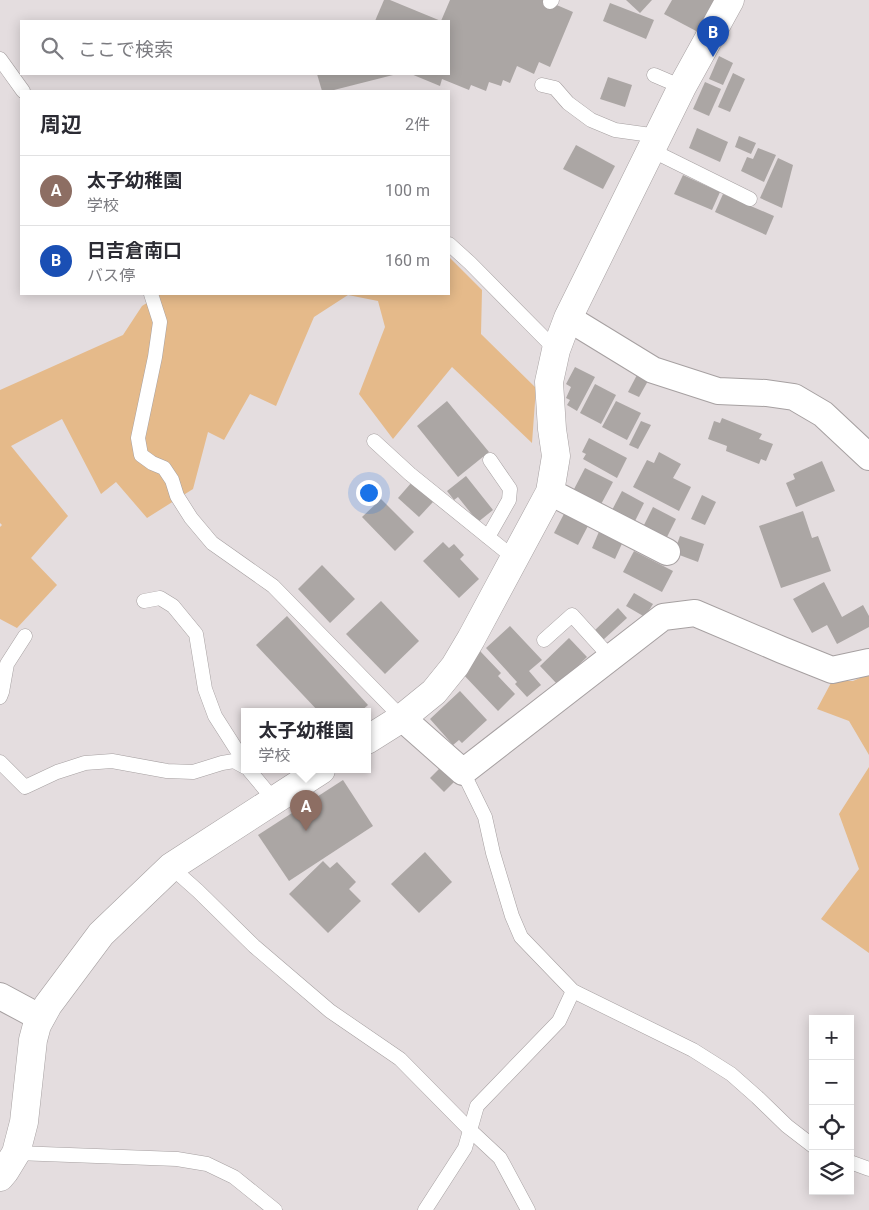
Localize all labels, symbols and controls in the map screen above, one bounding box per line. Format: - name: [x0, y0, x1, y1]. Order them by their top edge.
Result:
- pin: B: [697, 16, 729, 57]
- search box: [20, 20, 450, 75]
- icon: search: [38, 34, 66, 62]
- text: ここで検索: [78, 38, 173, 61]
- text: 周辺: [40, 113, 82, 137]
- text: 2件: [405, 115, 430, 134]
- text: 太子幼稚園: [87, 169, 182, 192]
- text: A: [51, 181, 61, 200]
- text: 100 m: [385, 181, 430, 200]
- text: 学校: [87, 196, 119, 215]
- text: 日吉倉南口: [87, 239, 182, 262]
- text: B: [51, 251, 61, 270]
- text: 160 m: [385, 251, 430, 270]
- text: バス停: [87, 266, 135, 285]
- your location: [356, 480, 382, 506]
- popup: [241, 708, 371, 773]
- text: 太子幼稚園: [258, 719, 354, 742]
- text: 学校: [258, 746, 291, 765]
- pin: A: [290, 790, 322, 831]
- map controls: [809, 1015, 854, 1195]
- button: +: [809, 1015, 854, 1060]
- button: −: [809, 1060, 854, 1105]
- button: locate: [809, 1105, 854, 1150]
- button: layers: [809, 1150, 854, 1195]

